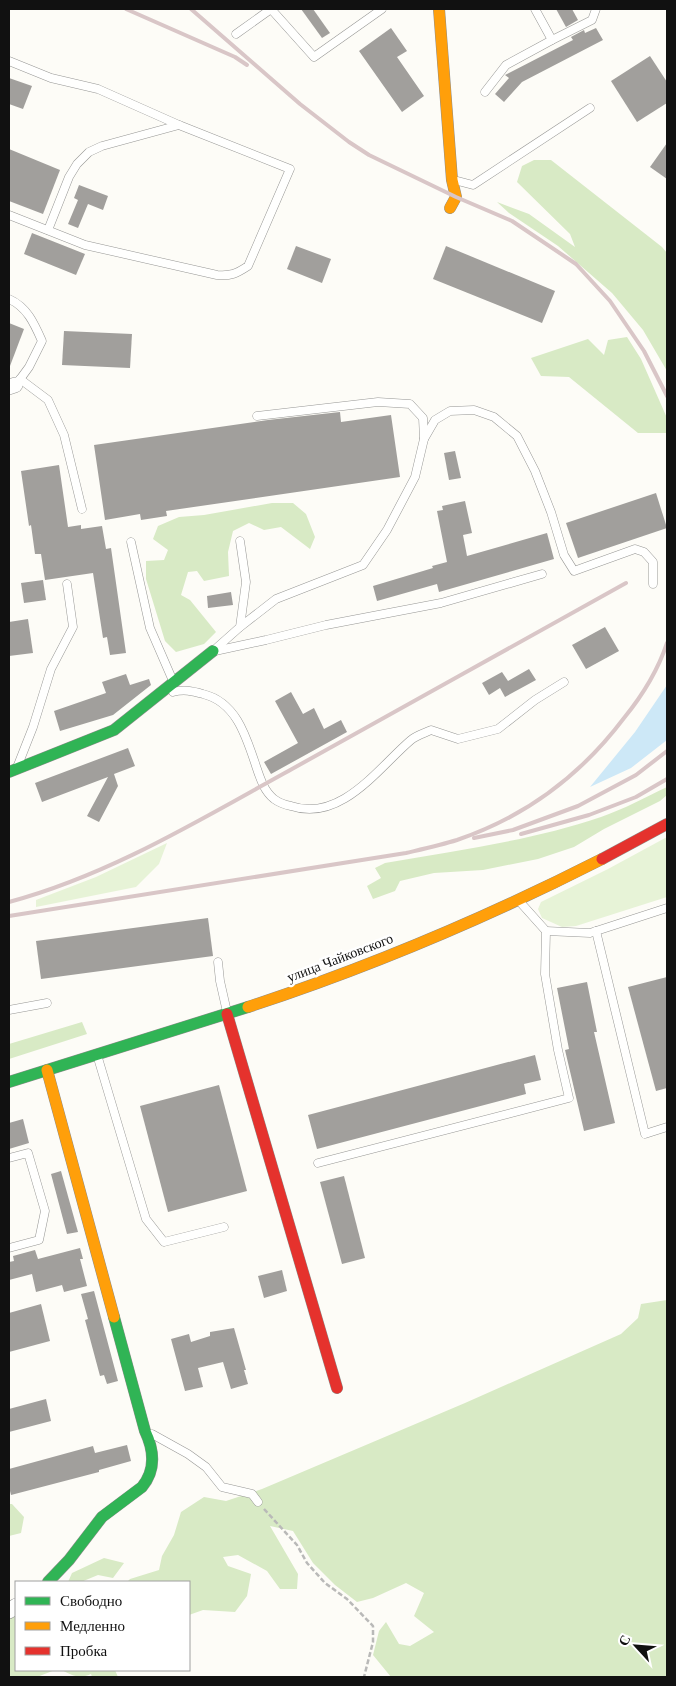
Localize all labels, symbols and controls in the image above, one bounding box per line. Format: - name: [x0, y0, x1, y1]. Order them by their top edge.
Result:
- street label: улица Чайковского: [285, 931, 395, 985]
- legend: [15, 1581, 190, 1671]
- text: Свободно: [60, 1593, 122, 1609]
- text: Медленно: [60, 1618, 125, 1634]
- north arrow: [611, 1621, 661, 1671]
- text: С: [616, 1633, 634, 1648]
- text: Пробка: [60, 1643, 108, 1659]

